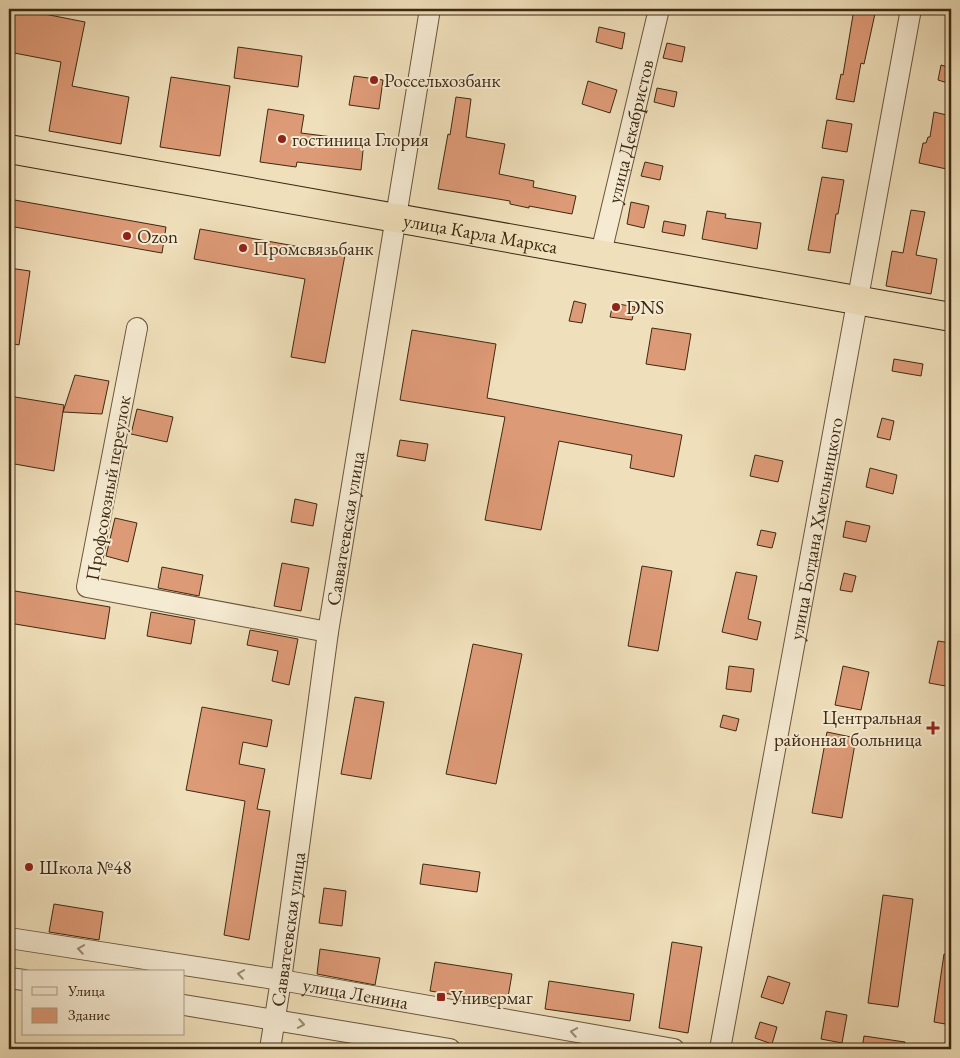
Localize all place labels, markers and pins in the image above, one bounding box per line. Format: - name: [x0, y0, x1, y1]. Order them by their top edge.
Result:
- place label: Россельхозбанк: [384, 68, 501, 93]
- marker: Россельхозбанк: [368, 74, 380, 86]
- place label: гостиница Глория: [292, 127, 429, 152]
- marker: гостиница Глория: [276, 133, 288, 145]
- place label: Ozon: [137, 224, 178, 249]
- marker: Ozon: [121, 230, 133, 242]
- place label: Промсвязьбанк: [253, 236, 374, 261]
- marker: Промсвязьбанк: [237, 242, 249, 254]
- place label: DNS: [626, 295, 664, 320]
- marker: DNS: [610, 301, 622, 313]
- place label: Центральная районная больница: [774, 705, 922, 752]
- marker: Центральная районная больница: [926, 721, 940, 735]
- place label: Школа №48: [39, 855, 132, 880]
- marker: Школа №48: [23, 861, 35, 873]
- place label: Универмаг: [450, 985, 533, 1010]
- marker: Универмаг: [435, 991, 447, 1003]

